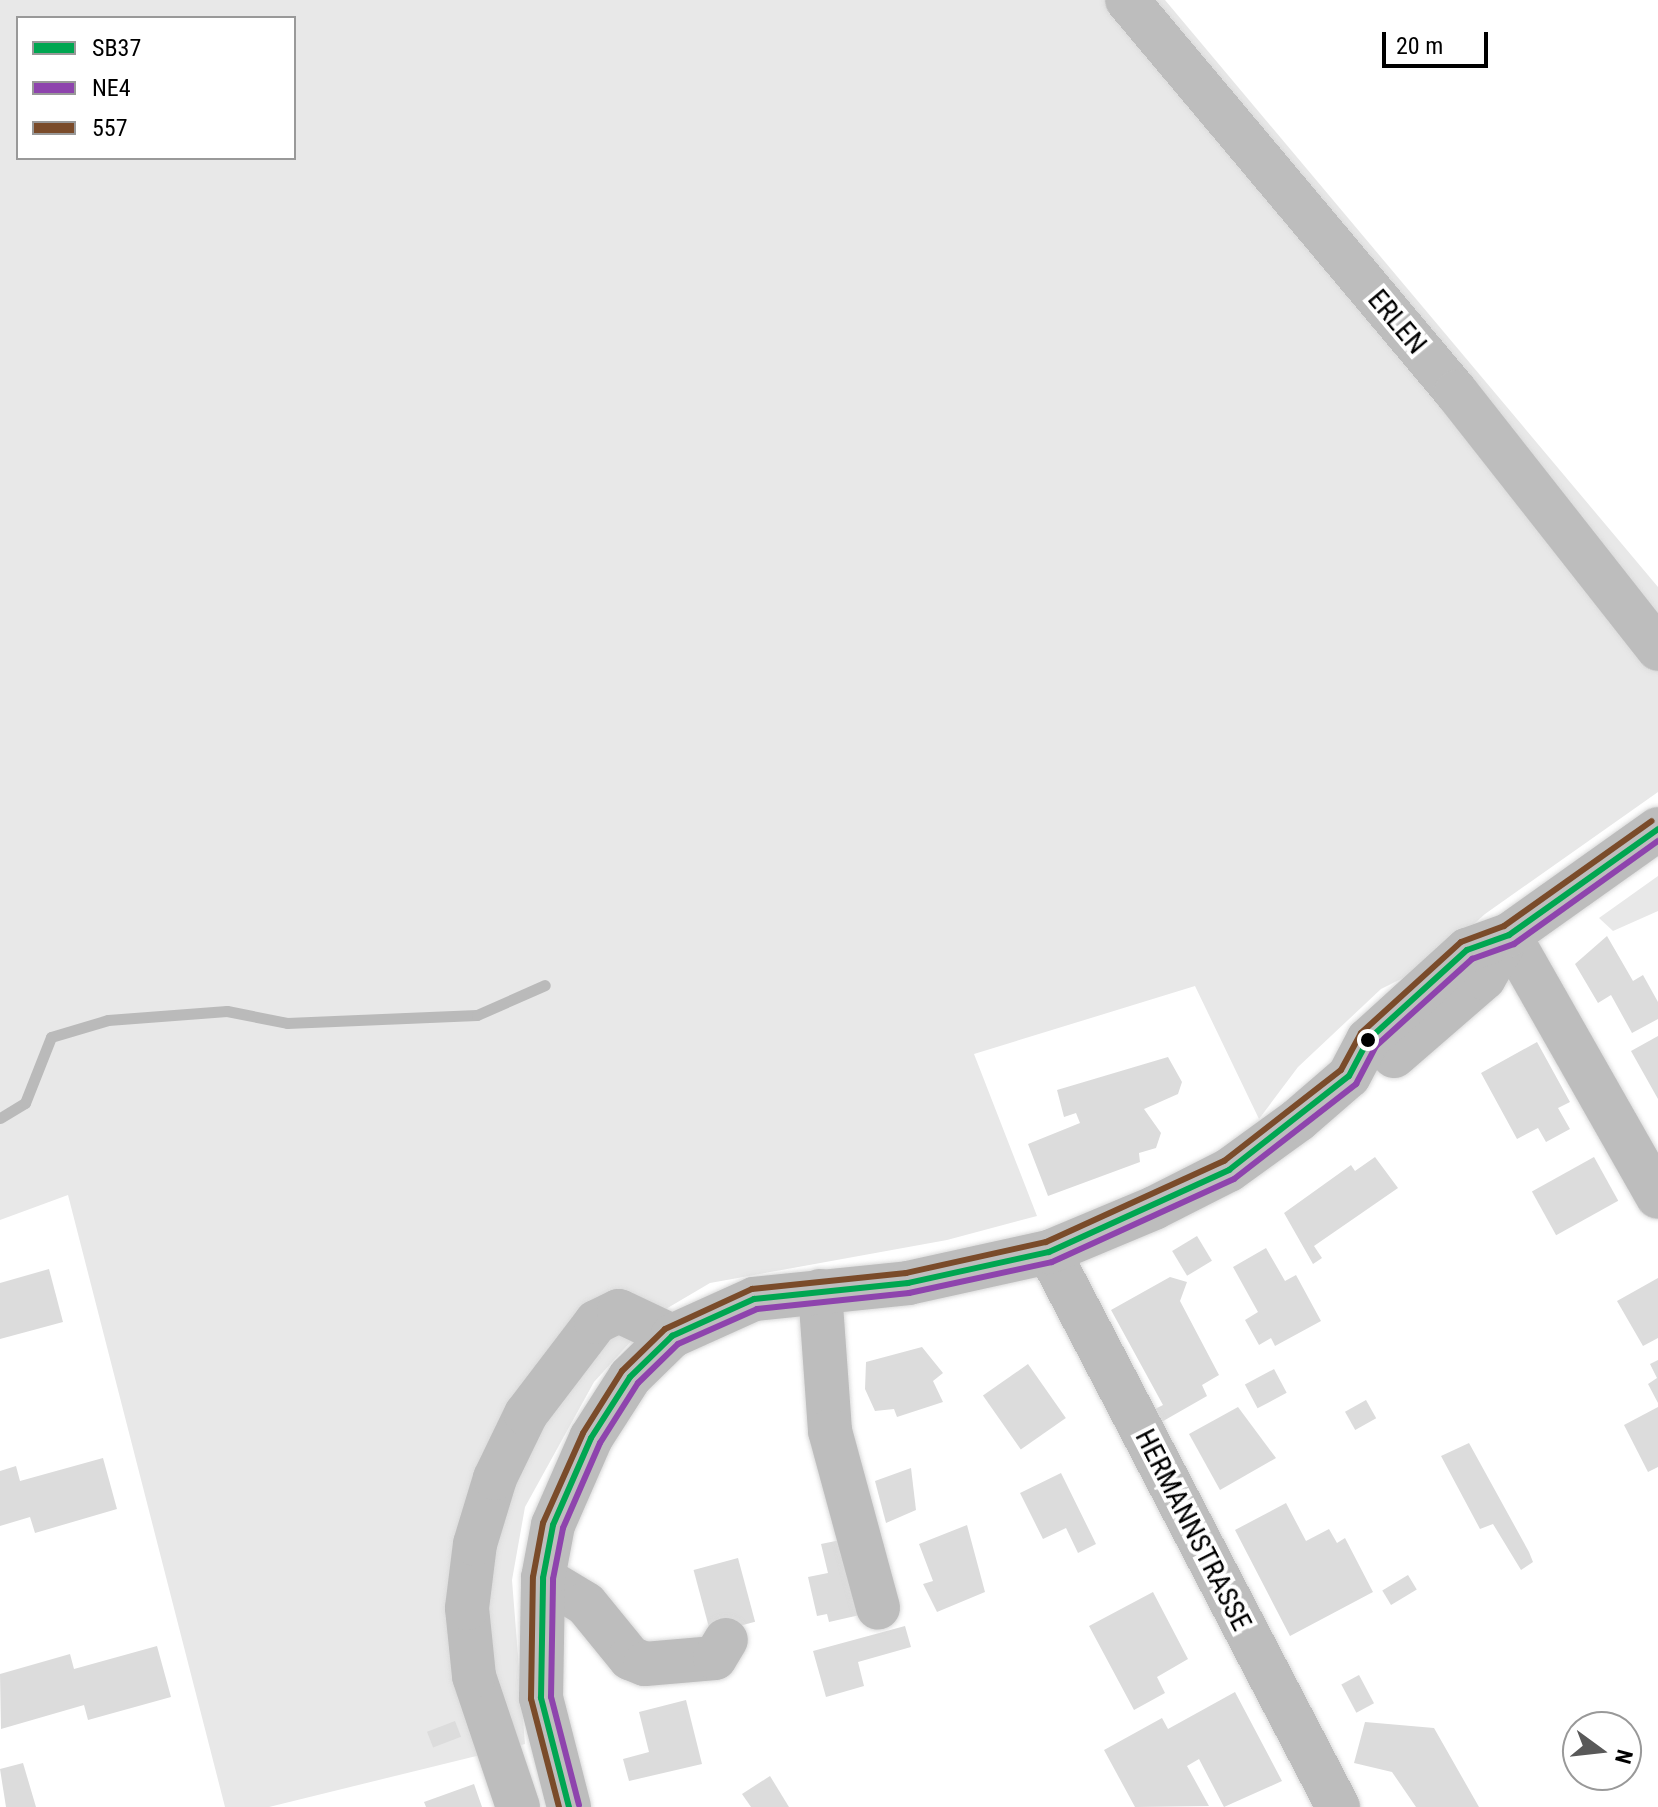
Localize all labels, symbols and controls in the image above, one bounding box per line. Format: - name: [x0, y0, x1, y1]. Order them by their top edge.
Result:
- legend: [16, 16, 296, 160]
- scale bar: [1386, 16, 1492, 66]
- text: 20 m: [1396, 32, 1443, 60]
- text: SB37: [92, 34, 141, 62]
- text: NE4: [92, 74, 131, 102]
- text: 557: [92, 114, 128, 142]
- street label: ERLEN: [1361, 283, 1433, 361]
- unlabelled marker: [1360, 1032, 1376, 1048]
- street label: HERMANNSTRASSE: [1128, 1424, 1258, 1636]
- north arrow: [1562, 1711, 1642, 1791]
- text: N: [1610, 1747, 1638, 1767]

